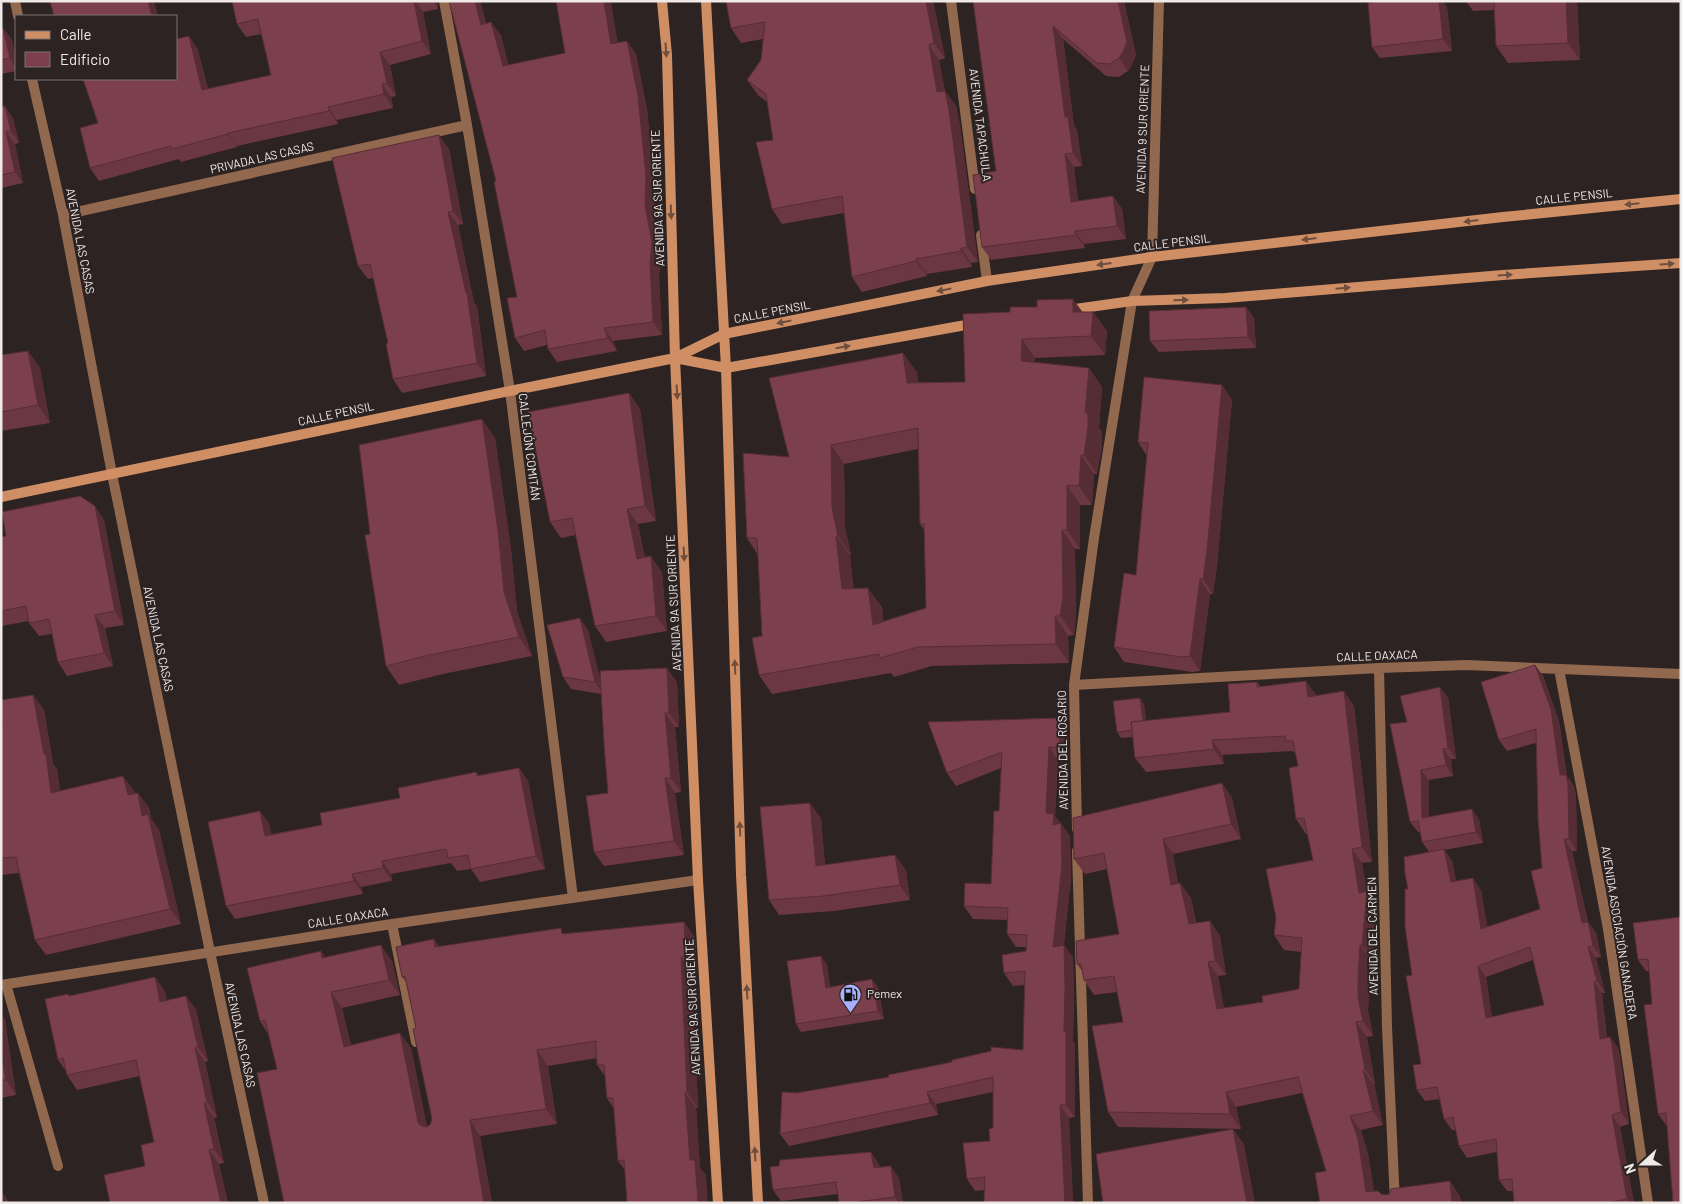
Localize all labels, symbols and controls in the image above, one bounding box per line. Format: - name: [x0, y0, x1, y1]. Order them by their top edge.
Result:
- legend: [15, 15, 178, 80]
- text: Calle: [60, 25, 92, 43]
- one-way arrow: [663, 42, 671, 58]
- text: Edificio: [60, 50, 110, 68]
- street label: AVENIDA 9 SUR ORIENTE: [1133, 64, 1151, 194]
- street label: AVENIDA TAPACHULA: [967, 68, 995, 182]
- street label: AVENIDA 9A SUR ORIENTE: [648, 129, 666, 267]
- street label: PRIVADA LAS CASAS: [208, 138, 315, 176]
- street label: CALLE PENSIL: [1535, 185, 1613, 207]
- street label: AVENIDA LAS CASAS: [64, 187, 98, 295]
- one-way arrow: [1624, 200, 1640, 208]
- one-way arrow: [667, 204, 675, 220]
- one-way arrow: [1462, 217, 1478, 225]
- street label: CALLE PENSIL: [1133, 230, 1211, 254]
- one-way arrow: [1301, 235, 1317, 243]
- one-way arrow: [1096, 260, 1112, 268]
- one-way arrow: [1659, 260, 1675, 268]
- one-way arrow: [1497, 270, 1513, 278]
- one-way arrow: [1335, 284, 1351, 292]
- one-way arrow: [936, 286, 951, 294]
- one-way arrow: [1173, 295, 1189, 303]
- street label: CALLE PENSIL: [733, 297, 811, 325]
- one-way arrow: [777, 318, 792, 326]
- one-way arrow: [836, 342, 852, 350]
- one-way arrow: [673, 384, 681, 400]
- street label: CALLEJÓN COMITÁN: [516, 392, 544, 501]
- street label: CALLE PENSIL: [297, 398, 375, 428]
- street label: AVENIDA 9A SUR ORIENTE: [662, 534, 684, 672]
- one-way arrow: [680, 547, 688, 563]
- street label: AVENIDA LAS CASAS: [141, 585, 177, 693]
- street label: CALLE OAXACA: [1336, 647, 1418, 663]
- one-way arrow: [730, 659, 738, 675]
- street label: AVENIDA DEL ROSARIO: [1054, 690, 1070, 810]
- one-way arrow: [735, 821, 743, 837]
- street label: AVENIDA ASOCIACIÓN GANADERA: [1599, 845, 1641, 1021]
- street label: AVENIDA DEL CARMEN: [1364, 877, 1380, 995]
- street label: CALLE OAXACA: [307, 904, 389, 930]
- street label: AVENIDA 9A SUR ORIENTE: [681, 938, 703, 1076]
- street label: AVENIDA LAS CASAS: [223, 981, 259, 1089]
- fuel station icon: Pemex: [839, 982, 863, 1013]
- one-way arrow: [743, 983, 751, 999]
- place label: Pemex: [867, 986, 902, 1000]
- north arrow: [1617, 1139, 1667, 1189]
- one-way arrow: [751, 1146, 759, 1162]
- text: N: [1620, 1161, 1639, 1176]

